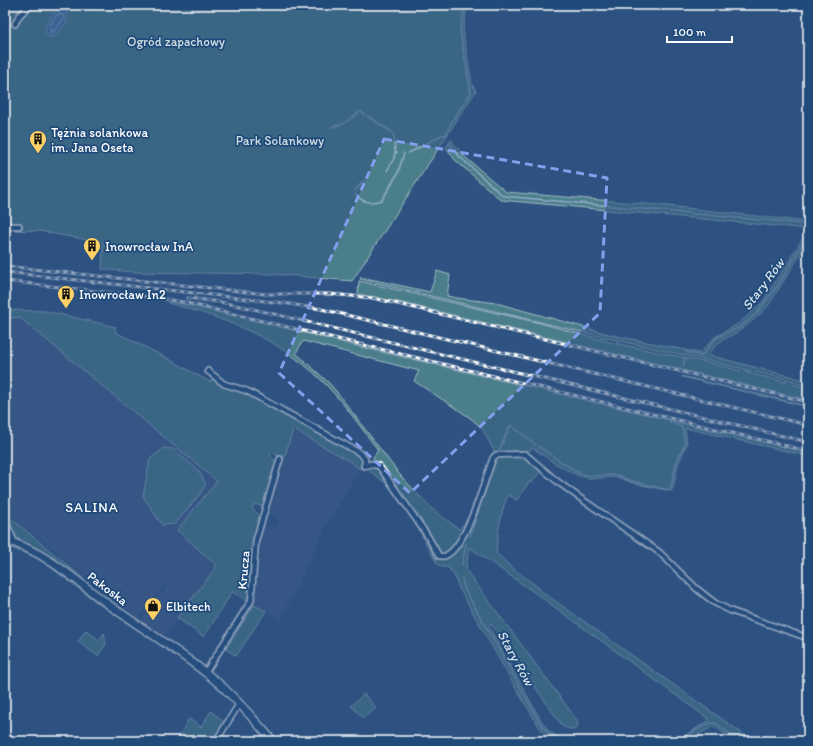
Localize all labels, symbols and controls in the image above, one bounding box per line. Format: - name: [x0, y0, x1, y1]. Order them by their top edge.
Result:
- scale bar: [667, 18, 732, 44]
- text: 100 m: [673, 25, 706, 39]
- park label: Ogród zapachowy: [127, 34, 225, 49]
- place label: Tężnia solankowa im. Jana Oseta: [51, 125, 148, 155]
- building icon: Tężnia solankowa im. Jana Oseta: [28, 129, 48, 154]
- park label: Park Solankowy: [236, 133, 324, 148]
- building icon: Inowrocław InA: [82, 236, 102, 261]
- place label: Inowrocław InA: [105, 239, 194, 254]
- water label: Stary Rów: [738, 254, 789, 314]
- building icon: Inowrocław In2: [56, 284, 76, 309]
- place label: Inowrocław In2: [79, 287, 166, 302]
- district label: SALINA: [65, 499, 119, 516]
- street label: Krucza: [234, 549, 253, 590]
- street label: Pakoska: [85, 568, 131, 608]
- shop icon: Elbitech: [143, 596, 163, 621]
- place label: Elbitech: [166, 599, 211, 614]
- water label: Stary Rów: [493, 628, 538, 690]

